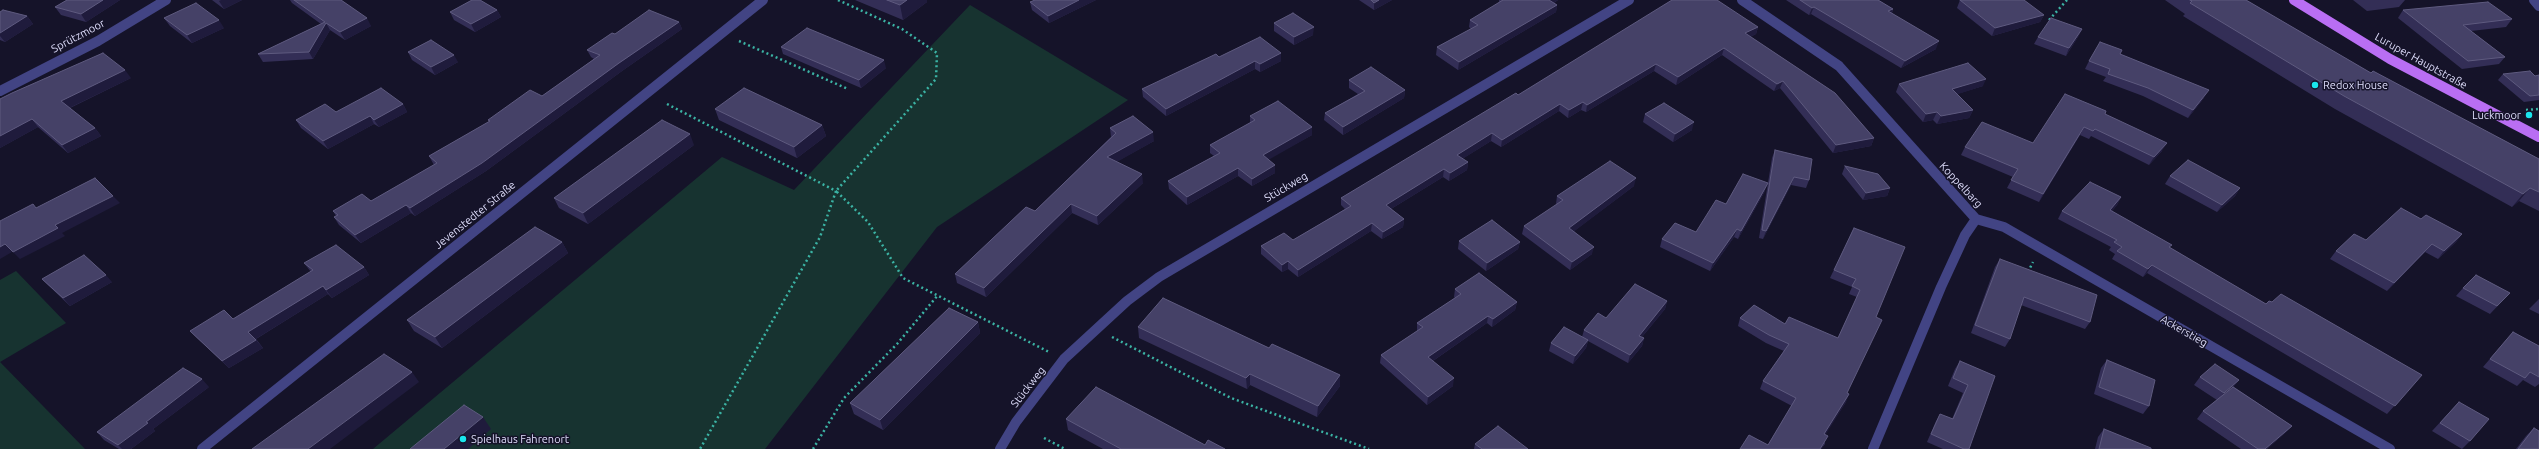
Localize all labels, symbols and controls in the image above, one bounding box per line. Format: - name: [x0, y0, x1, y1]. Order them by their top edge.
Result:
- street label: Sprützmoor: [49, 16, 107, 56]
- street label: Luruper Hauptstraße: [2373, 30, 2469, 92]
- place label: Redox House: [2323, 78, 2388, 92]
- marker: Redox House: [2310, 80, 2320, 90]
- place label: Luckmoor: [2472, 108, 2521, 122]
- marker: Luckmoor: [2524, 110, 2534, 120]
- street label: Koppelbarg: [1937, 160, 1985, 210]
- street label: Stückweg: [1262, 169, 1310, 205]
- street label: Jevenstedter Straße: [432, 178, 518, 252]
- street label: Ackerstieg: [2158, 312, 2210, 350]
- street label: Stückweg: [1008, 364, 1048, 410]
- place label: Spielhaus Fahrenort: [471, 432, 569, 446]
- marker: Spielhaus Fahrenort: [458, 434, 468, 444]

